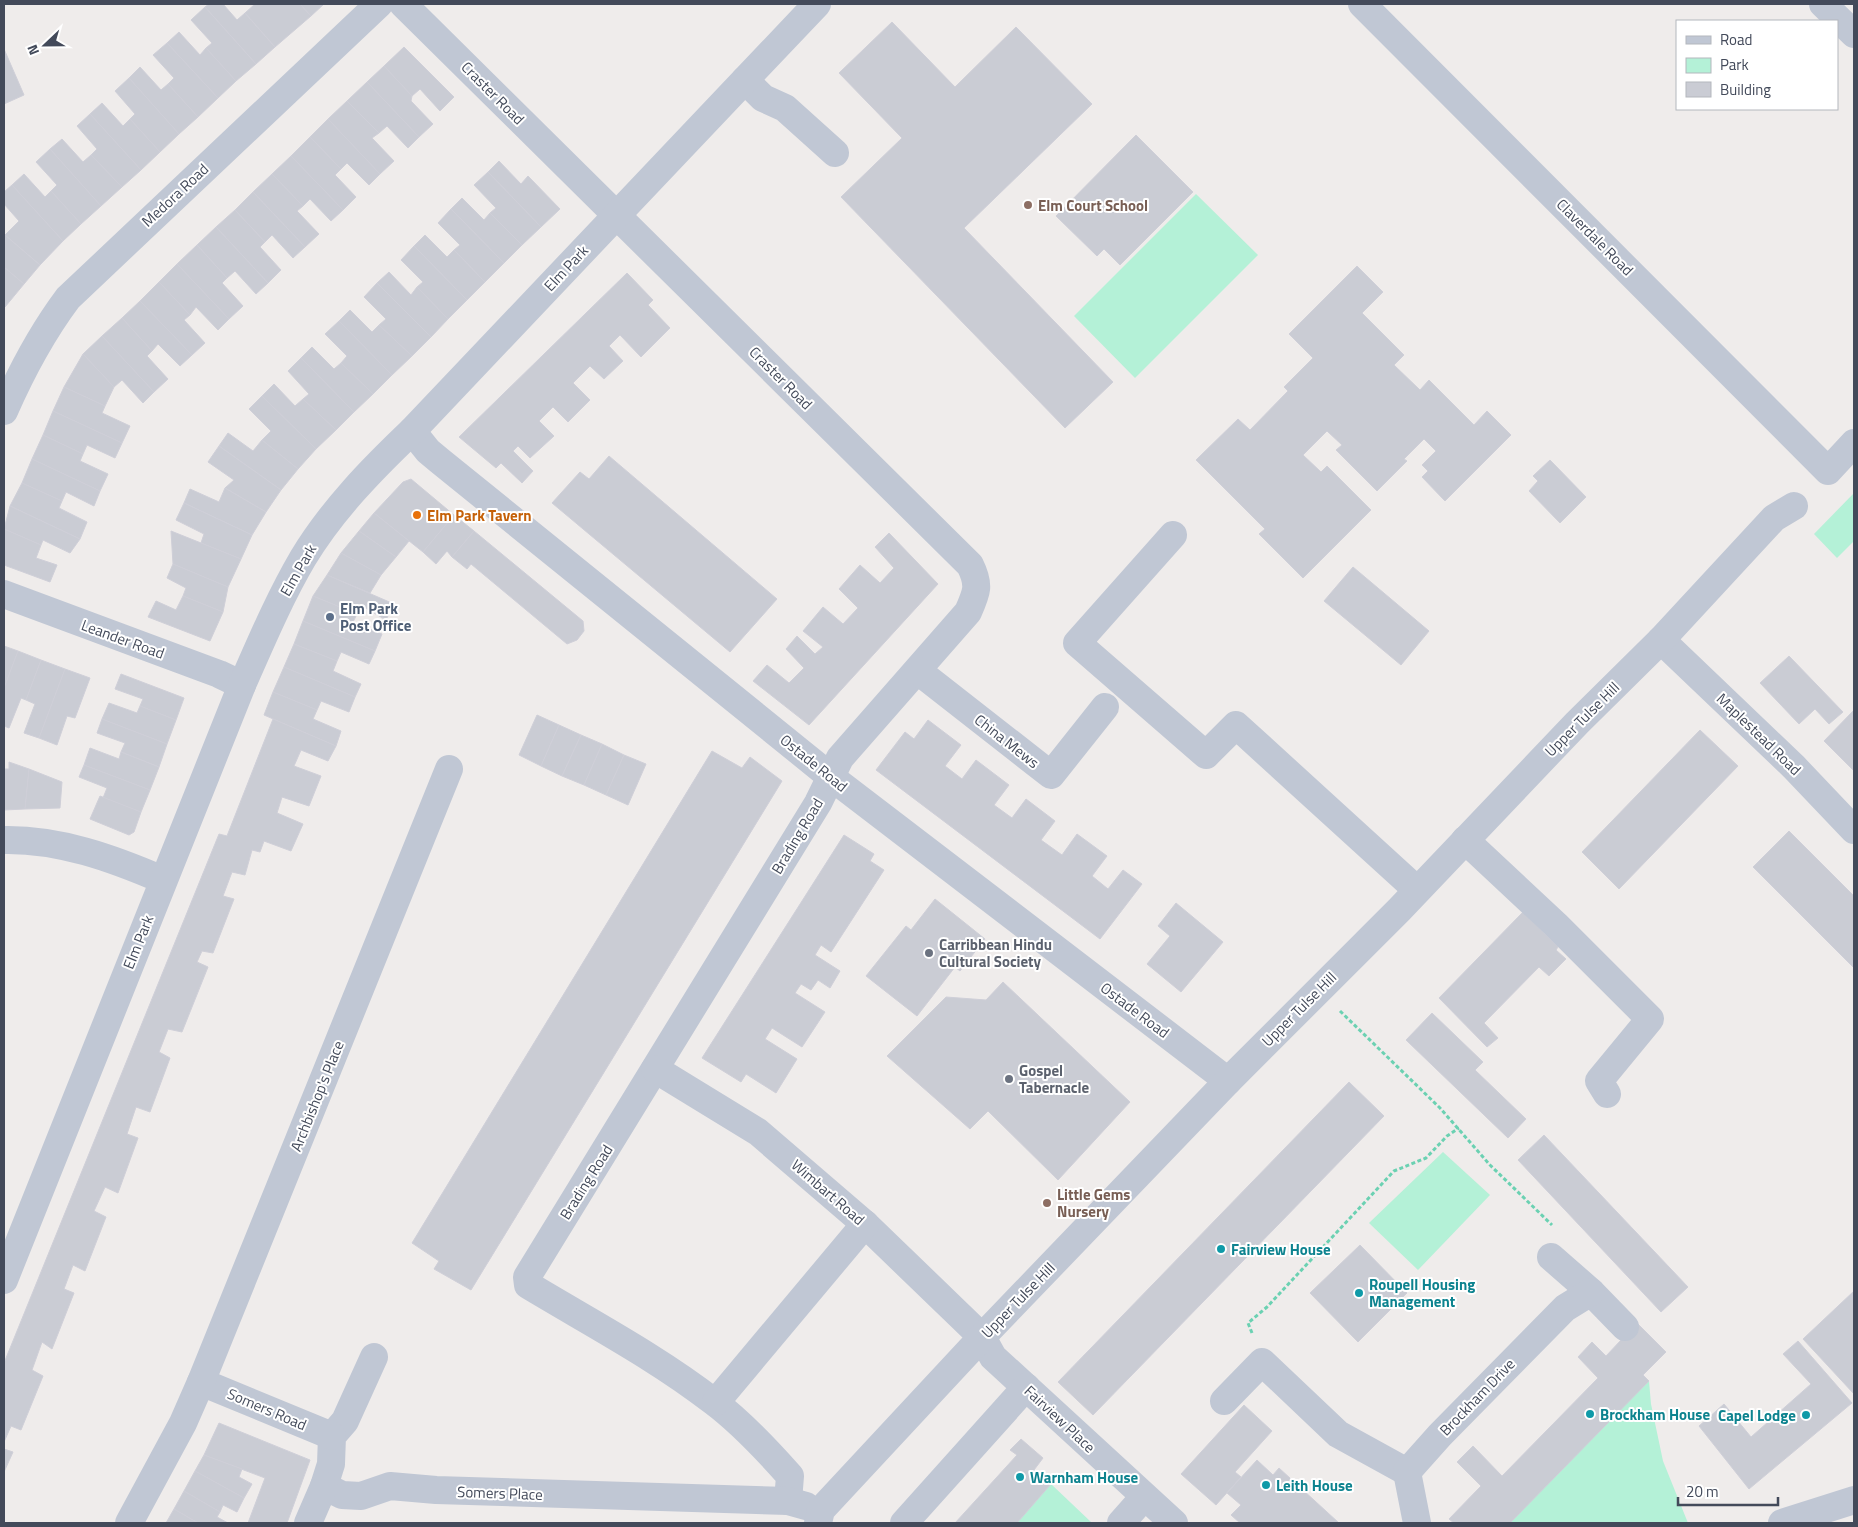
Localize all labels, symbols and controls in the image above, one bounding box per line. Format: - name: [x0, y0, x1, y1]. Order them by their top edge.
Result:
- north arrow: [20, 20, 70, 70]
- legend: [1676, 20, 1838, 110]
- text: Road: [1720, 28, 1752, 51]
- text: N: [21, 42, 44, 58]
- text: Park: [1720, 53, 1749, 76]
- street label: Craster Road: [456, 56, 530, 130]
- text: Building: [1720, 78, 1771, 101]
- street label: Medora Road: [136, 158, 214, 232]
- street label: Claverdale Road: [1551, 193, 1639, 281]
- place label: Elm Court School: [1038, 194, 1148, 217]
- marker: Elm Court School: [1022, 199, 1034, 211]
- street label: Elm Park: [538, 240, 594, 296]
- street label: Craster Road: [744, 341, 818, 415]
- place label: Elm Park Tavern: [427, 504, 532, 527]
- marker: Elm Park Tavern: [411, 509, 423, 521]
- street label: Elm Park: [274, 540, 322, 600]
- place label: Elm Park Post Office: [340, 597, 412, 637]
- marker: Elm Park Post Office: [324, 611, 336, 623]
- street label: Leander Road: [78, 613, 168, 665]
- street label: Upper Tulse Hill: [1539, 676, 1625, 762]
- street label: Maplestead Road: [1711, 687, 1807, 781]
- street label: China Mews: [970, 708, 1044, 774]
- street label: Ostade Road: [775, 729, 853, 797]
- street label: Brading Road: [765, 794, 829, 878]
- street label: Elm Park: [117, 912, 159, 972]
- place label: Carribbean Hindu Cultural Society: [939, 933, 1052, 973]
- marker: Carribbean Hindu Cultural Society: [923, 947, 935, 959]
- street label: Upper Tulse Hill: [1256, 966, 1342, 1052]
- street label: Ostade Road: [1096, 976, 1174, 1044]
- street label: Archbishop's Place: [284, 1037, 350, 1155]
- place label: Gospel Tabernacle: [1019, 1059, 1090, 1099]
- marker: Gospel Tabernacle: [1003, 1073, 1015, 1085]
- street label: Brading Road: [554, 1140, 618, 1224]
- street label: Wimbart Road: [786, 1154, 870, 1230]
- place label: Little Gems Nursery: [1057, 1183, 1130, 1223]
- marker: Little Gems Nursery: [1041, 1197, 1053, 1209]
- place label: Fairview House: [1231, 1238, 1331, 1261]
- marker: Fairview House: [1215, 1243, 1227, 1255]
- street label: Upper Tulse Hill: [976, 1257, 1060, 1343]
- place label: Roupell Housing Management: [1369, 1273, 1475, 1313]
- marker: Roupell Housing Management: [1353, 1287, 1365, 1299]
- street label: Brockham Drive: [1434, 1353, 1520, 1441]
- street label: Fairview Place: [1019, 1380, 1101, 1458]
- street label: Somers Road: [224, 1382, 310, 1436]
- place label: Brockham House: [1600, 1403, 1710, 1426]
- place label: Capel Lodge: [1718, 1404, 1796, 1427]
- marker: Brockham House: [1584, 1408, 1596, 1420]
- marker: Capel Lodge: [1800, 1409, 1812, 1421]
- place label: Warnham House: [1030, 1466, 1139, 1489]
- marker: Warnham House: [1014, 1471, 1026, 1483]
- place label: Leith House: [1276, 1474, 1353, 1497]
- scale bar: [1678, 1474, 1778, 1506]
- marker: Leith House: [1260, 1479, 1272, 1491]
- street label: Somers Place: [457, 1480, 543, 1506]
- text: 20 m: [1686, 1480, 1719, 1503]

